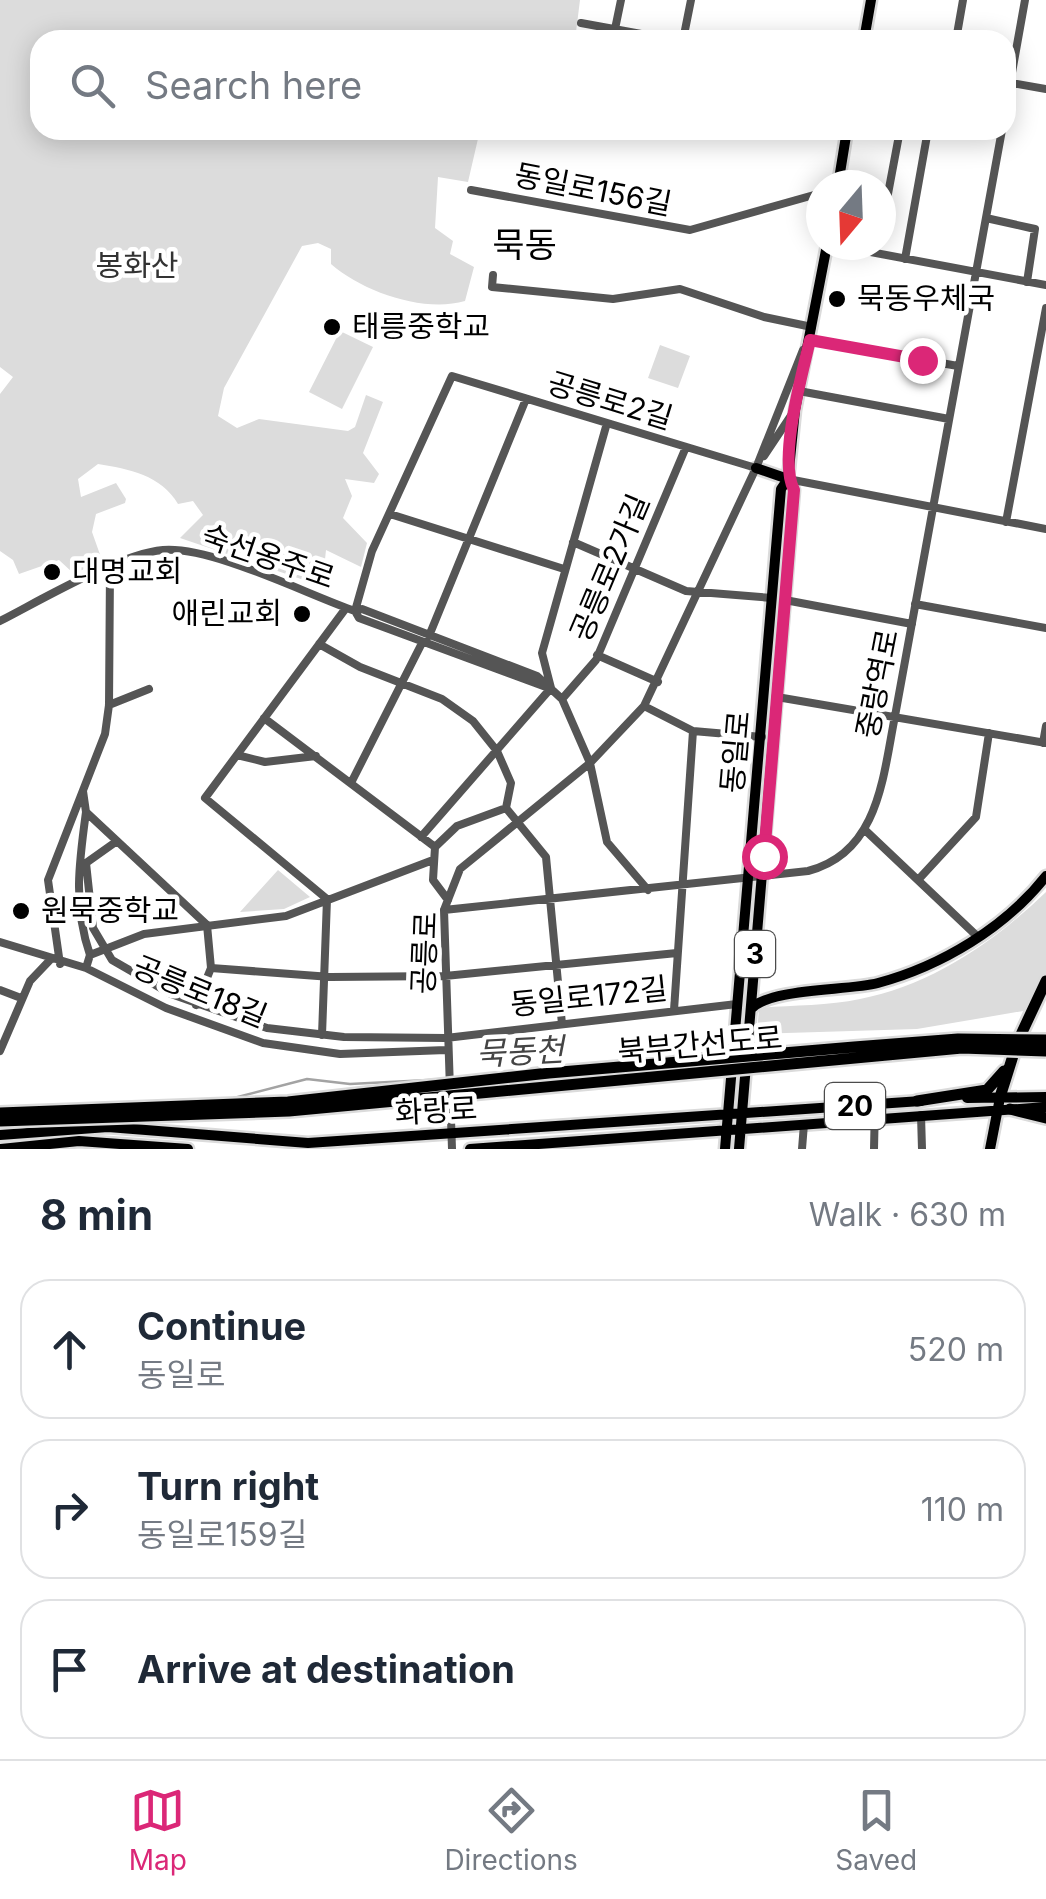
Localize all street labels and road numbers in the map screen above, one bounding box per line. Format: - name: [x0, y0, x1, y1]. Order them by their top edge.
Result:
- street label: 동일로156길: [511, 156, 675, 222]
- street label: 공릉로2길: [543, 364, 677, 436]
- street label: 공릉로2가길: [562, 489, 656, 647]
- street label: 숙선옹주로: [197, 517, 339, 596]
- street label: 중랑역로: [849, 626, 905, 741]
- street label: 동일로: [713, 709, 757, 795]
- street label: 공릉로: [405, 911, 443, 995]
- road number: 3: [735, 931, 775, 977]
- street label: 공릉로18길: [128, 948, 273, 1034]
- street label: 동일로172길: [509, 970, 669, 1022]
- street label: 북부간선도로: [616, 1019, 784, 1069]
- road number: 20: [825, 1083, 885, 1129]
- street label: 화랑로: [394, 1090, 478, 1130]

